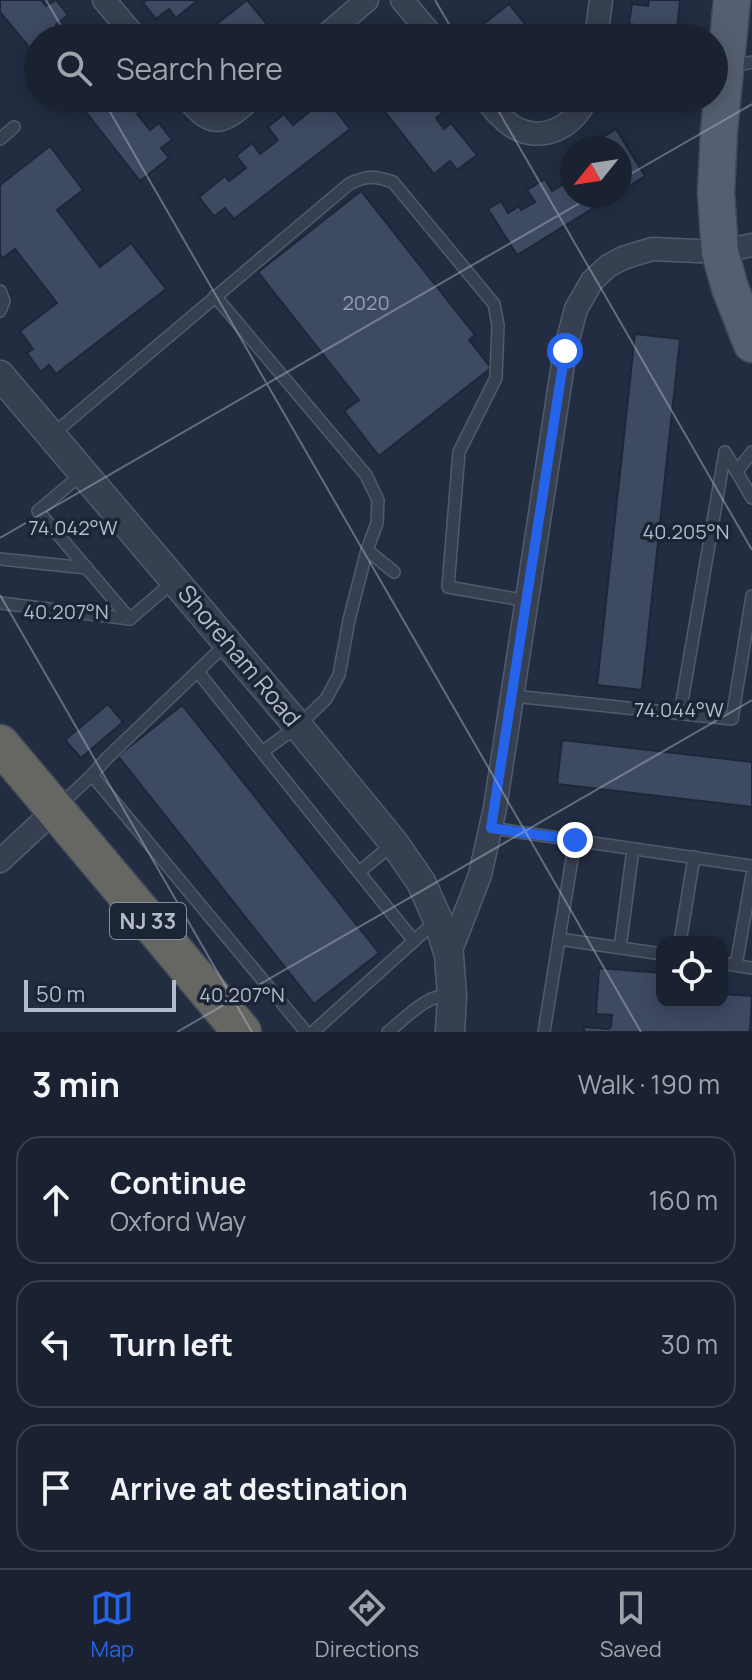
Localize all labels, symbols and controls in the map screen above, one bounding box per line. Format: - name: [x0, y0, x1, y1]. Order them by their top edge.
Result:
- search box: [24, 24, 728, 112]
- icon: search: [52, 46, 96, 90]
- text: Search here: [116, 48, 283, 89]
- north arrow: [560, 136, 632, 208]
- house number: 2020: [342, 289, 390, 316]
- route start: [547, 333, 583, 369]
- text: 74.042°W: [29, 514, 118, 541]
- text: 40.205°N: [643, 518, 729, 545]
- street label: Shoreham Road: [171, 577, 309, 733]
- text: 40.207°N: [23, 598, 109, 625]
- text: 74.044°W: [634, 696, 724, 723]
- route end: [557, 822, 593, 858]
- road number: NJ 33: [110, 903, 186, 939]
- map controls: [656, 936, 728, 1008]
- button: locate: [656, 936, 728, 1008]
- scale bar: [24, 976, 176, 1012]
- text: 50 m: [36, 979, 85, 1009]
- text: 40.207°N: [199, 981, 285, 1008]
- text: 3 min: [32, 1061, 120, 1107]
- text: Walk · 190 m: [578, 1066, 720, 1102]
- text: Continue: [110, 1162, 246, 1203]
- icon: ahead: [34, 1178, 78, 1222]
- text: 160 m: [649, 1182, 718, 1218]
- text: Oxford Way: [110, 1203, 246, 1239]
- icon: left: [34, 1322, 78, 1366]
- text: Turn left: [110, 1324, 233, 1365]
- text: 30 m: [661, 1326, 718, 1362]
- icon: arrive: [34, 1466, 78, 1510]
- text: Arrive at destination: [110, 1468, 408, 1509]
- tab: Map: [90, 1586, 134, 1664]
- tab: Directions: [315, 1586, 419, 1664]
- tab: Saved: [600, 1586, 662, 1664]

